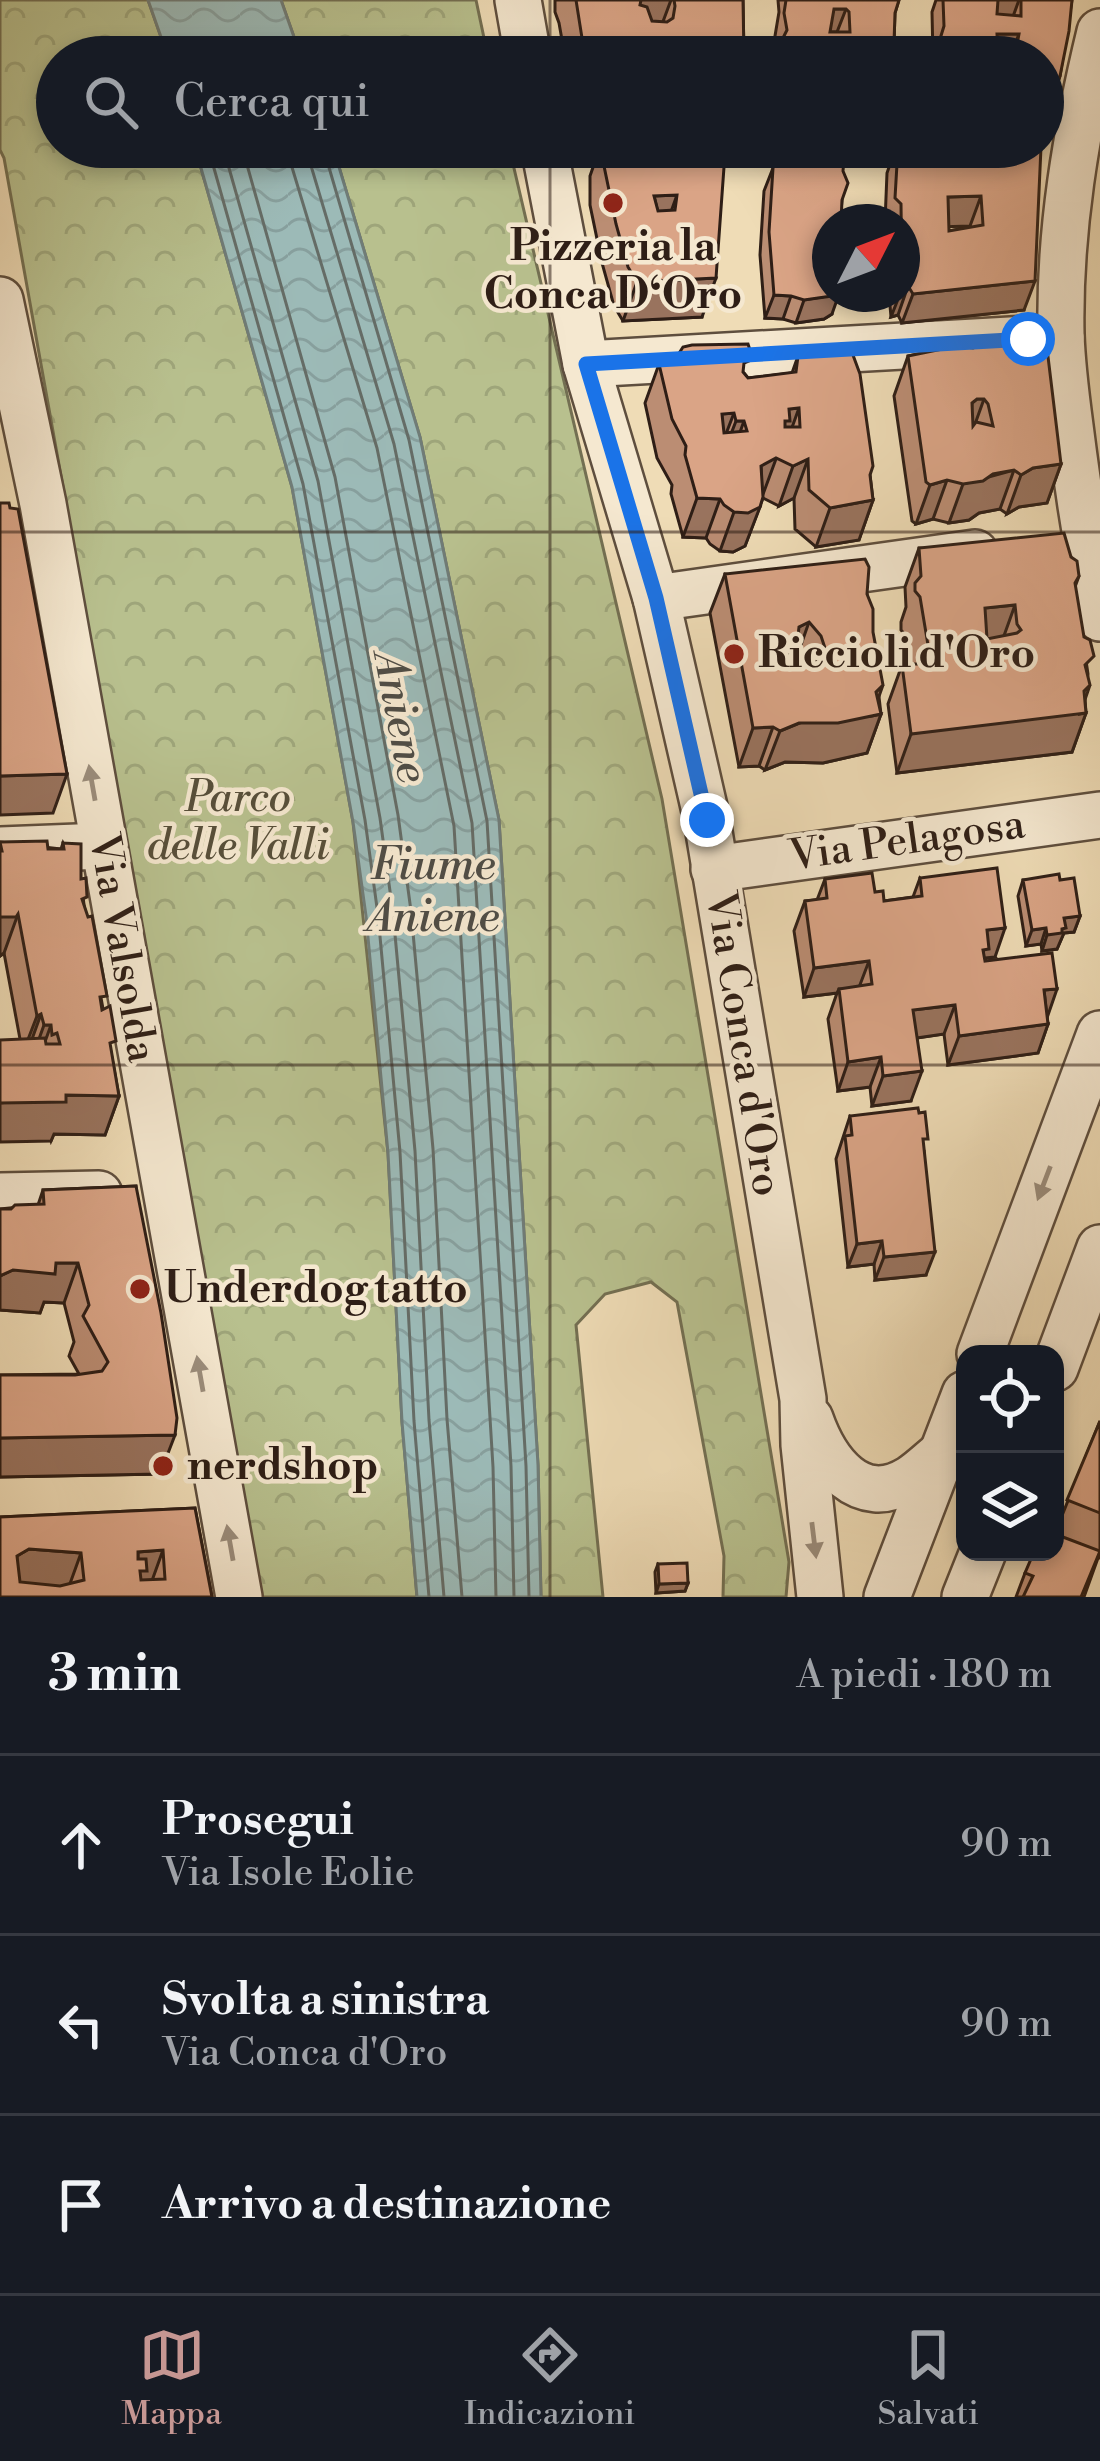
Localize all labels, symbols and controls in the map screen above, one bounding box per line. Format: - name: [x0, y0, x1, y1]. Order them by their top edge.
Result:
- search box: [36, 36, 1064, 168]
- icon: search: [78, 69, 144, 135]
- text: Cerca qui: [174, 74, 370, 131]
- marker: Pizzeria la Conca D‘Oro: [600, 190, 626, 216]
- north arrow: [812, 204, 920, 312]
- place label: Pizzeria la Conca D‘Oro: [484, 221, 742, 322]
- route start: [1001, 312, 1055, 366]
- place label: Riccioli d'Oro: [758, 628, 1035, 681]
- marker: Riccioli d'Oro: [721, 641, 747, 667]
- water label: Aniene: [358, 642, 441, 788]
- one-way arrow: [82, 764, 101, 802]
- park label: Parco delle Valli: [147, 772, 330, 873]
- route end: [680, 793, 734, 847]
- street label: Via Pelagosa: [785, 798, 1029, 885]
- street label: Via Valsolda: [76, 829, 168, 1067]
- water label: Fiume Aniene: [362, 837, 499, 946]
- street label: Via Conca d'Oro: [693, 887, 793, 1200]
- one-way arrow: [1034, 1166, 1052, 1202]
- place label: Underdog tatto: [164, 1263, 468, 1316]
- marker: Underdog tatto: [127, 1276, 153, 1302]
- map controls: [956, 1345, 1064, 1561]
- button: locate: [956, 1345, 1064, 1453]
- one-way arrow: [190, 1354, 209, 1392]
- place label: nerdshop: [187, 1440, 378, 1493]
- marker: nerdshop: [150, 1453, 176, 1479]
- button: layers: [956, 1453, 1064, 1561]
- one-way arrow: [805, 1522, 824, 1559]
- one-way arrow: [220, 1524, 239, 1561]
- text: 3 min: [48, 1643, 181, 1707]
- text: A piedi · 180 m: [797, 1651, 1052, 1700]
- text: Prosegui: [162, 1792, 354, 1849]
- icon: ahead: [48, 1812, 114, 1878]
- text: 90 m: [960, 1820, 1052, 1869]
- text: Via Isole Eolie: [162, 1849, 414, 1898]
- text: Svolta a sinistra: [162, 1972, 489, 2029]
- icon: left: [48, 1992, 114, 2058]
- text: 90 m: [960, 2000, 1052, 2049]
- text: Via Conca d'Oro: [162, 2029, 447, 2078]
- icon: arrive: [48, 2172, 114, 2238]
- text: Arrivo a destinazione: [162, 2176, 611, 2233]
- tab: Mappa: [121, 2322, 222, 2435]
- tab: Indicazioni: [464, 2322, 635, 2435]
- tab: Salvati: [878, 2322, 979, 2435]

